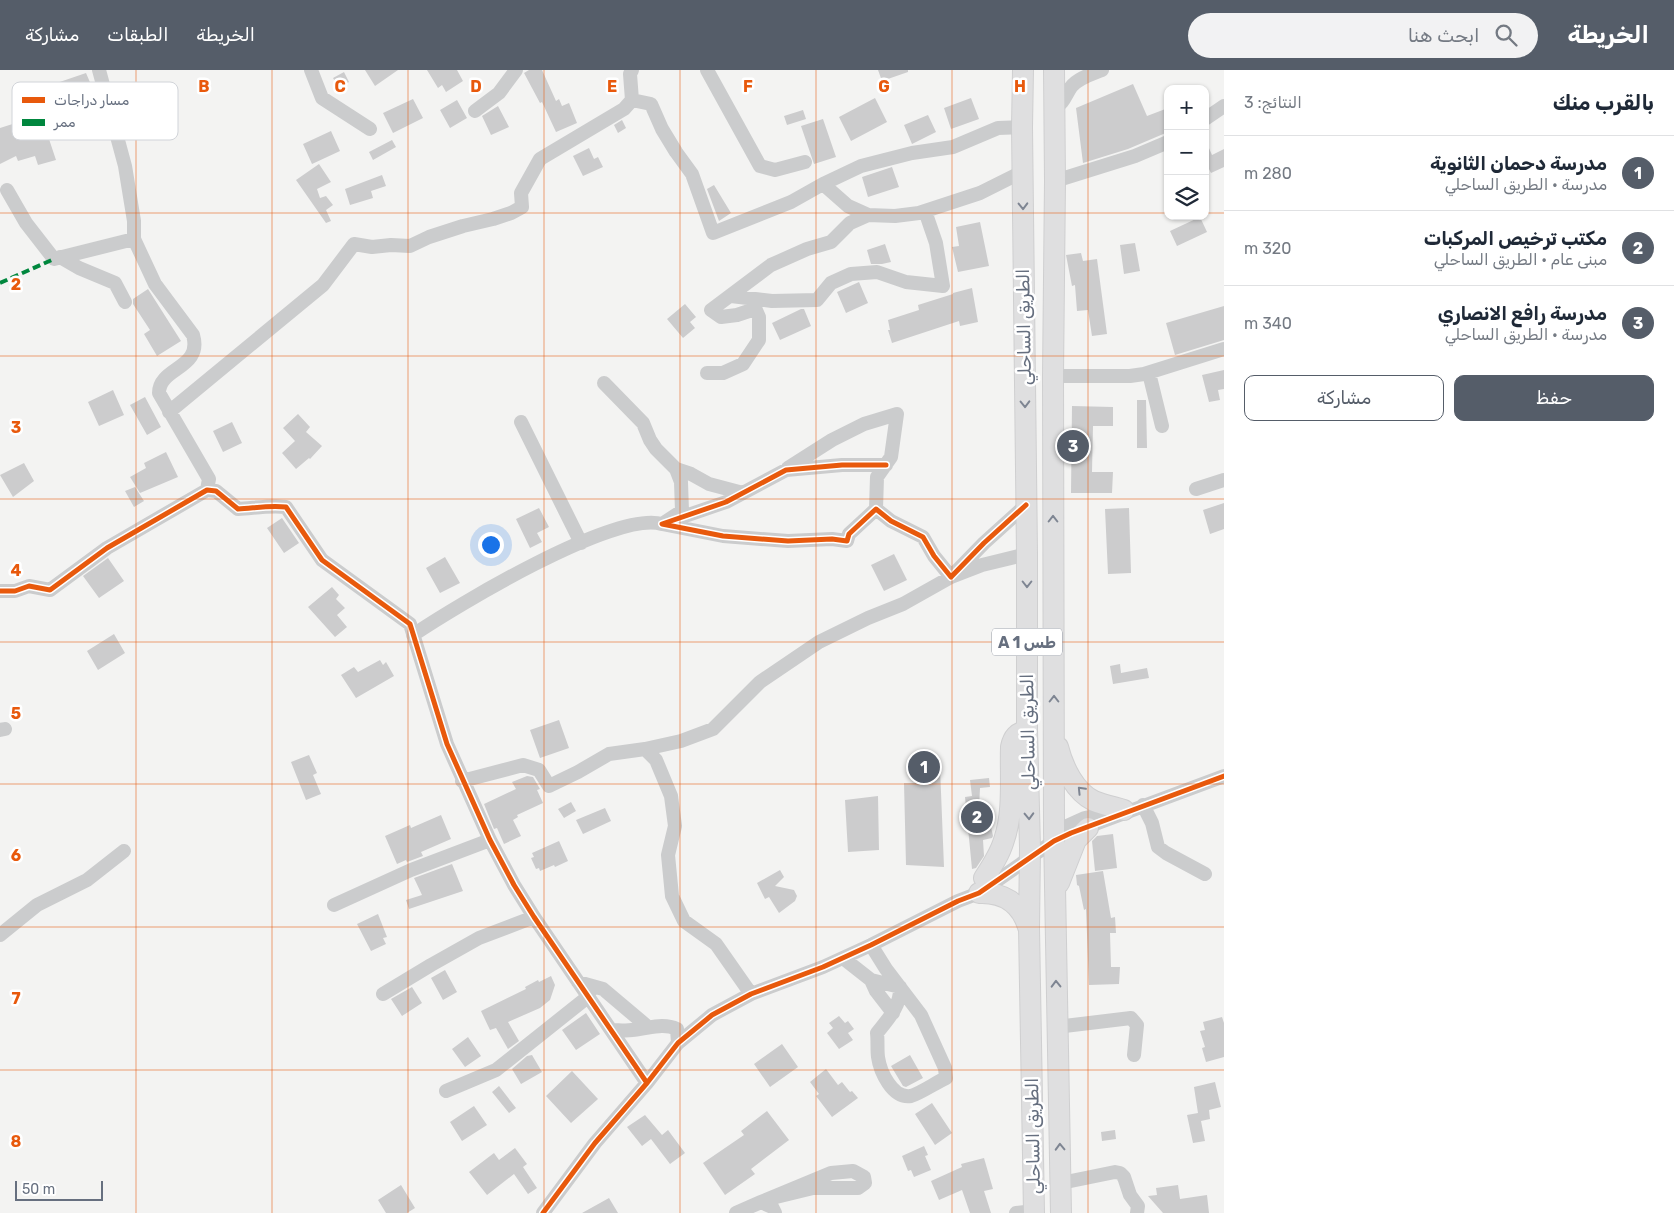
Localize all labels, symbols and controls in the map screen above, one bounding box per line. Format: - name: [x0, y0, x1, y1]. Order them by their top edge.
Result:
- search box: [1188, 13, 1538, 58]
- icon: search: [1492, 21, 1520, 49]
- text: الخريطة: [1568, 21, 1649, 49]
- text: مشاركة: [25, 24, 79, 46]
- text: الطبقات: [107, 24, 168, 46]
- text: الخريطة: [196, 24, 255, 46]
- text: ابحث هنا: [1408, 24, 1480, 47]
- text: B: [198, 77, 210, 96]
- text: C: [334, 77, 346, 96]
- text: D: [470, 77, 482, 96]
- text: E: [607, 77, 617, 96]
- text: F: [743, 77, 753, 96]
- text: G: [878, 77, 890, 96]
- text: H: [1014, 77, 1026, 96]
- legend: [12, 82, 178, 140]
- map controls: [1164, 85, 1209, 220]
- button: +: [1164, 85, 1209, 130]
- text: بالقرب منك: [1553, 90, 1654, 115]
- text: مسار دراجات: [54, 92, 129, 109]
- text: النتائج: 3: [1244, 93, 1302, 112]
- text: ممر: [53, 114, 76, 131]
- button: −: [1164, 130, 1209, 175]
- text: مدرسة دحمان الثانوية: [1430, 152, 1607, 175]
- text: 280 m: [1244, 164, 1292, 183]
- text: 1: [1634, 164, 1642, 183]
- button: layers: [1164, 175, 1209, 220]
- text: مدرسة · الطريق الساحلي: [1445, 175, 1607, 194]
- one-way arrow: [1018, 202, 1028, 210]
- text: مكتب ترخيص المركبات: [1424, 227, 1607, 250]
- text: 320 m: [1244, 239, 1291, 258]
- text: 2: [1633, 239, 1643, 258]
- text: مبنى عام · الطريق الساحلي: [1434, 250, 1607, 269]
- street label: الطريق الساحلي: [1012, 268, 1038, 385]
- text: 2: [11, 275, 21, 294]
- text: مدرسة رافع الانصاري: [1438, 302, 1607, 325]
- text: 340 m: [1244, 314, 1292, 333]
- text: 3: [1633, 314, 1643, 333]
- text: مدرسة · الطريق الساحلي: [1445, 325, 1607, 344]
- button: مشاركة: [1244, 375, 1444, 421]
- button: حفظ: [1454, 375, 1654, 421]
- one-way arrow: [1020, 400, 1030, 408]
- text: 3: [11, 418, 21, 437]
- pin: 3: [1057, 427, 1089, 465]
- one-way arrow: [1048, 515, 1058, 523]
- your location: [478, 532, 504, 558]
- text: 4: [11, 561, 22, 580]
- one-way arrow: [1022, 580, 1032, 588]
- road number: A 1 طس: [992, 628, 1062, 656]
- street label: الطريق الساحلي: [1016, 673, 1042, 790]
- one-way arrow: [1049, 695, 1059, 703]
- text: 5: [11, 704, 21, 723]
- pin: 1: [908, 748, 940, 786]
- one-way arrow: [1078, 787, 1087, 796]
- pin: 2: [961, 798, 993, 836]
- one-way arrow: [1024, 812, 1034, 820]
- text: 6: [11, 846, 21, 865]
- one-way arrow: [1051, 980, 1061, 988]
- text: 7: [11, 989, 21, 1008]
- street label: الطريق الساحلي: [1021, 1077, 1047, 1194]
- text: 8: [11, 1132, 22, 1151]
- one-way arrow: [1055, 1143, 1065, 1150]
- scale bar: [15, 1178, 102, 1201]
- text: 50 m: [22, 1181, 55, 1198]

